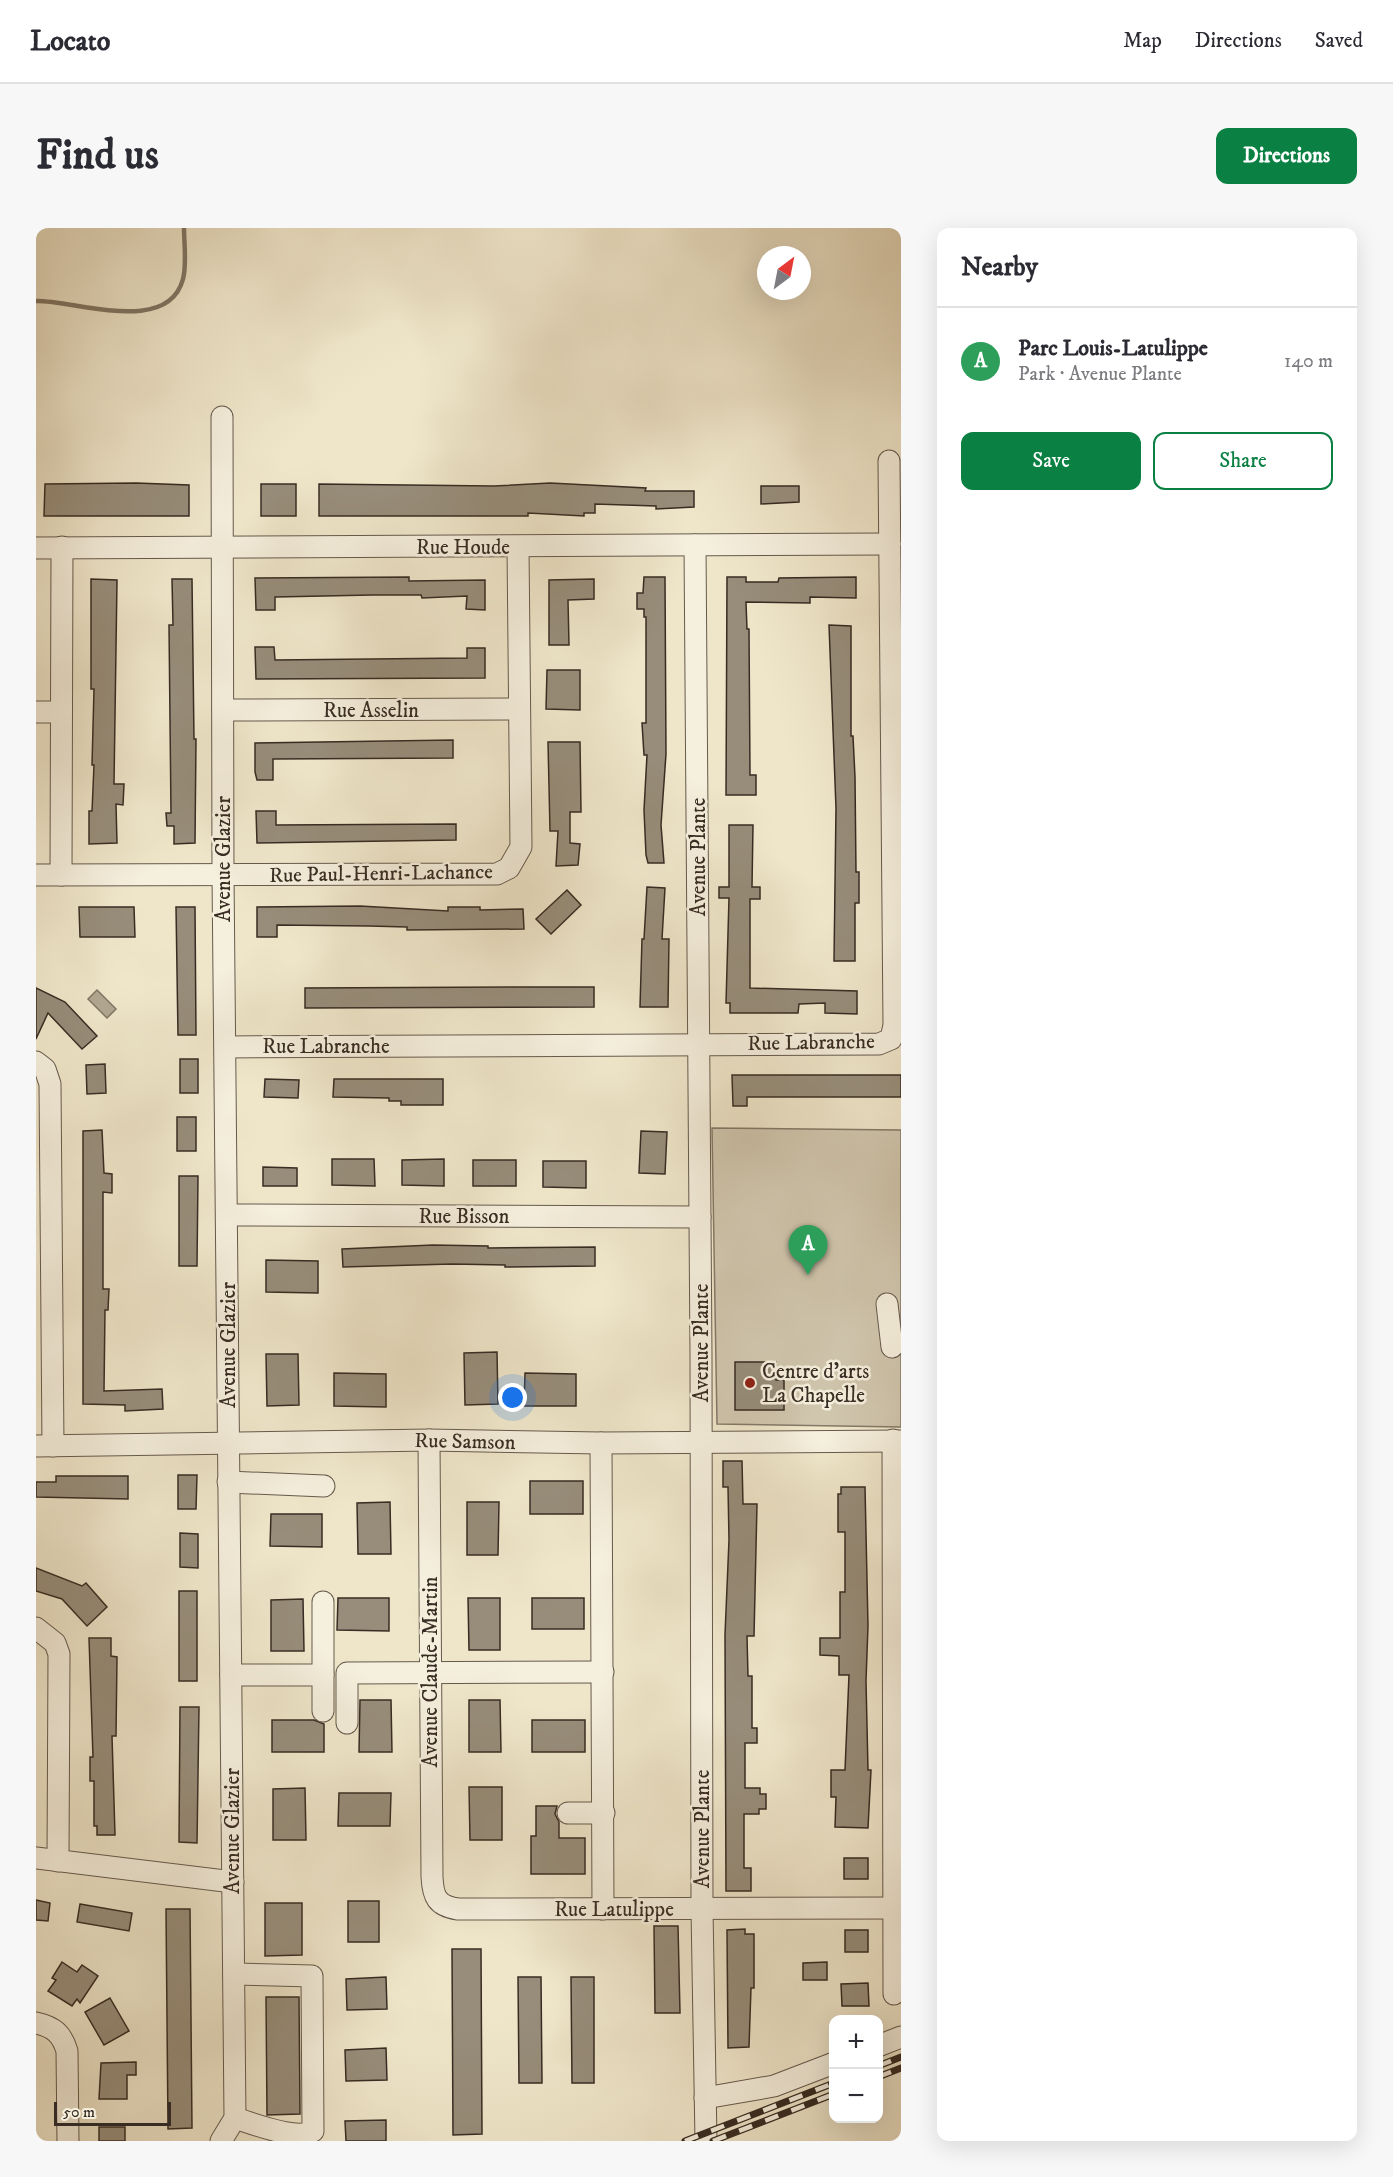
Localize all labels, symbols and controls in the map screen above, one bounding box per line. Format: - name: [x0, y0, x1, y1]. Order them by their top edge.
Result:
- text: Locato: [30, 24, 110, 59]
- text: Map: [1123, 28, 1162, 54]
- text: Directions: [1195, 28, 1282, 54]
- text: Saved: [1315, 28, 1363, 54]
- button: Directions: [1216, 128, 1357, 184]
- text: Find us: [36, 130, 159, 182]
- north arrow: [757, 246, 811, 300]
- text: Nearby: [961, 251, 1038, 284]
- text: Parc Louis-Latulippe: [1018, 335, 1208, 362]
- text: A: [974, 349, 987, 374]
- text: 140 m: [1284, 349, 1333, 374]
- text: Park · Avenue Plante: [1018, 362, 1182, 387]
- button: Save: [961, 432, 1141, 490]
- button: Share: [1153, 432, 1333, 490]
- street label: Rue Houde: [416, 535, 510, 561]
- street label: Rue Asselin: [323, 698, 419, 724]
- street label: Avenue Glazier: [211, 796, 237, 922]
- street label: Avenue Plante: [686, 797, 712, 916]
- street label: Rue Paul-Henri-Lachance: [269, 859, 493, 889]
- street label: Rue Labranche: [747, 1029, 875, 1057]
- street label: Rue Labranche: [262, 1034, 390, 1060]
- street label: Rue Bisson: [418, 1204, 510, 1230]
- pin: A: [788, 1226, 828, 1275]
- street label: Avenue Glazier: [216, 1282, 242, 1408]
- street label: Avenue Plante: [689, 1283, 715, 1402]
- place label: Centre d'arts La Chapelle: [762, 1359, 869, 1409]
- marker: Centre d'arts La Chapelle: [743, 1376, 757, 1390]
- your location: [498, 1383, 527, 1412]
- street label: Rue Samson: [414, 1428, 516, 1456]
- street label: Avenue Claude-Martin: [418, 1576, 444, 1768]
- street label: Avenue Glazier: [220, 1768, 246, 1894]
- street label: Avenue Plante: [690, 1769, 716, 1888]
- street label: Rue Latulippe: [554, 1897, 674, 1923]
- map controls: [829, 2015, 883, 2123]
- button: +: [829, 2015, 883, 2069]
- button: −: [829, 2069, 883, 2123]
- scale bar: [54, 2099, 171, 2126]
- text: 50 m: [63, 2102, 95, 2122]

